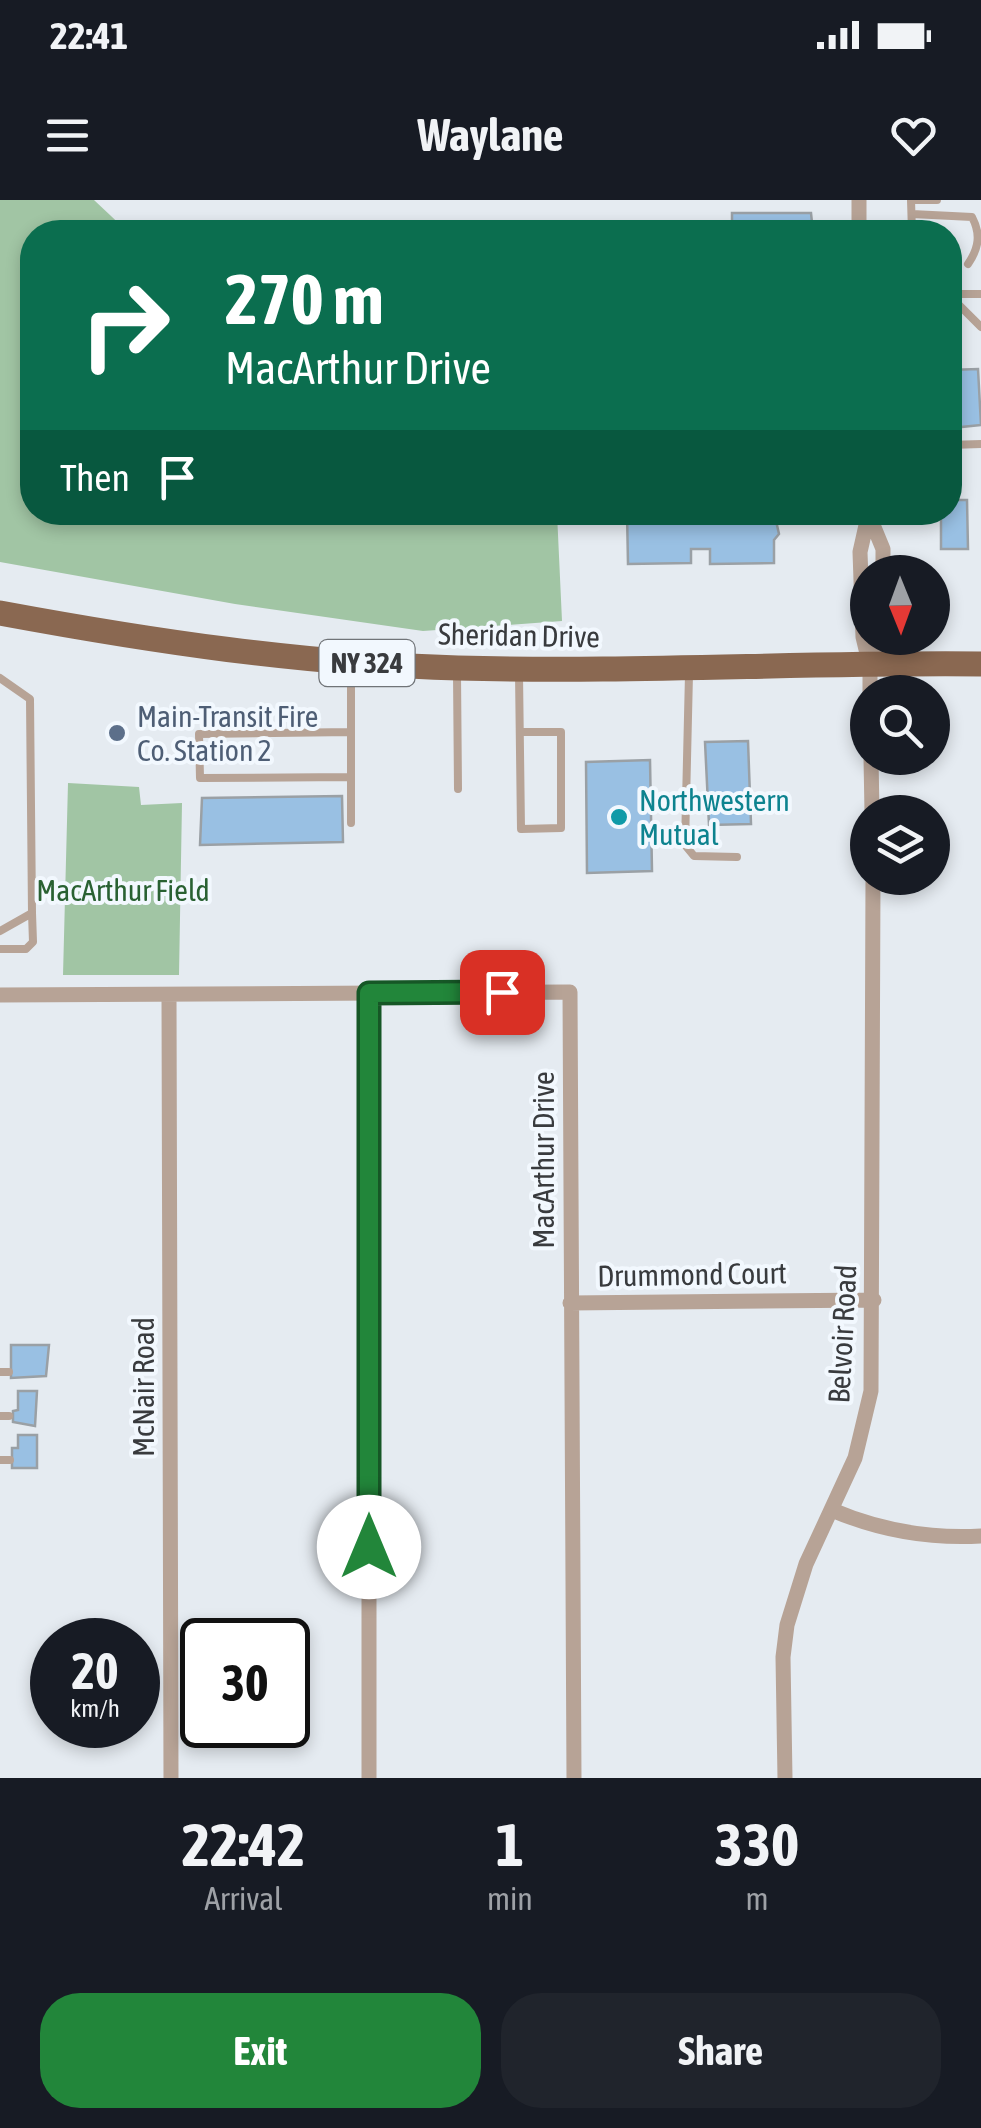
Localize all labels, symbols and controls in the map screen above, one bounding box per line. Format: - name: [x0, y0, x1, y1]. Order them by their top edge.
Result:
- text: 22:41: [50, 14, 128, 57]
- icon: menu: [40, 108, 95, 163]
- icon: heart: [886, 108, 941, 163]
- text: Waylane: [418, 109, 563, 161]
- text: 270 m: [225, 259, 384, 339]
- icon: right: [60, 260, 190, 390]
- text: MacArthur Drive: [225, 342, 491, 394]
- icon: arrive: [150, 450, 205, 505]
- text: Then: [60, 456, 130, 499]
- north arrow: [850, 555, 950, 655]
- map controls: [850, 555, 950, 895]
- street label: Sheridan Drive: [438, 617, 600, 653]
- road number: NY 324: [320, 640, 414, 686]
- button: search: [850, 675, 950, 775]
- place label: Main-Transit Fire Co. Station 2: [137, 699, 318, 767]
- marker: Main-Transit Fire Co. Station 2: [106, 722, 128, 744]
- place label: Northwestern Mutual: [639, 783, 790, 851]
- button: layers: [850, 795, 950, 895]
- marker: Northwestern Mutual: [608, 806, 630, 828]
- park label: MacArthur Field: [36, 873, 210, 907]
- pin: [460, 950, 545, 1035]
- icon: arrive: [475, 965, 530, 1020]
- street label: MacArthur Drive: [526, 1071, 560, 1249]
- street label: Drummond Court: [597, 1255, 787, 1293]
- street label: Belvoir Road: [821, 1264, 863, 1404]
- street label: McNair Road: [126, 1317, 160, 1457]
- position arrow: [317, 1495, 421, 1599]
- speed limit sign: 30: [180, 1618, 310, 1748]
- text: 20: [71, 1642, 118, 1700]
- text: km/h: [70, 1694, 120, 1722]
- text: 22:42: [182, 1810, 305, 1879]
- text: 1: [496, 1810, 524, 1879]
- text: 330: [715, 1810, 799, 1879]
- text: Arrival: [204, 1880, 283, 1917]
- text: min: [487, 1880, 533, 1917]
- text: m: [745, 1880, 768, 1917]
- button: Exit: [40, 1993, 481, 2108]
- button: Share: [501, 1993, 941, 2108]

